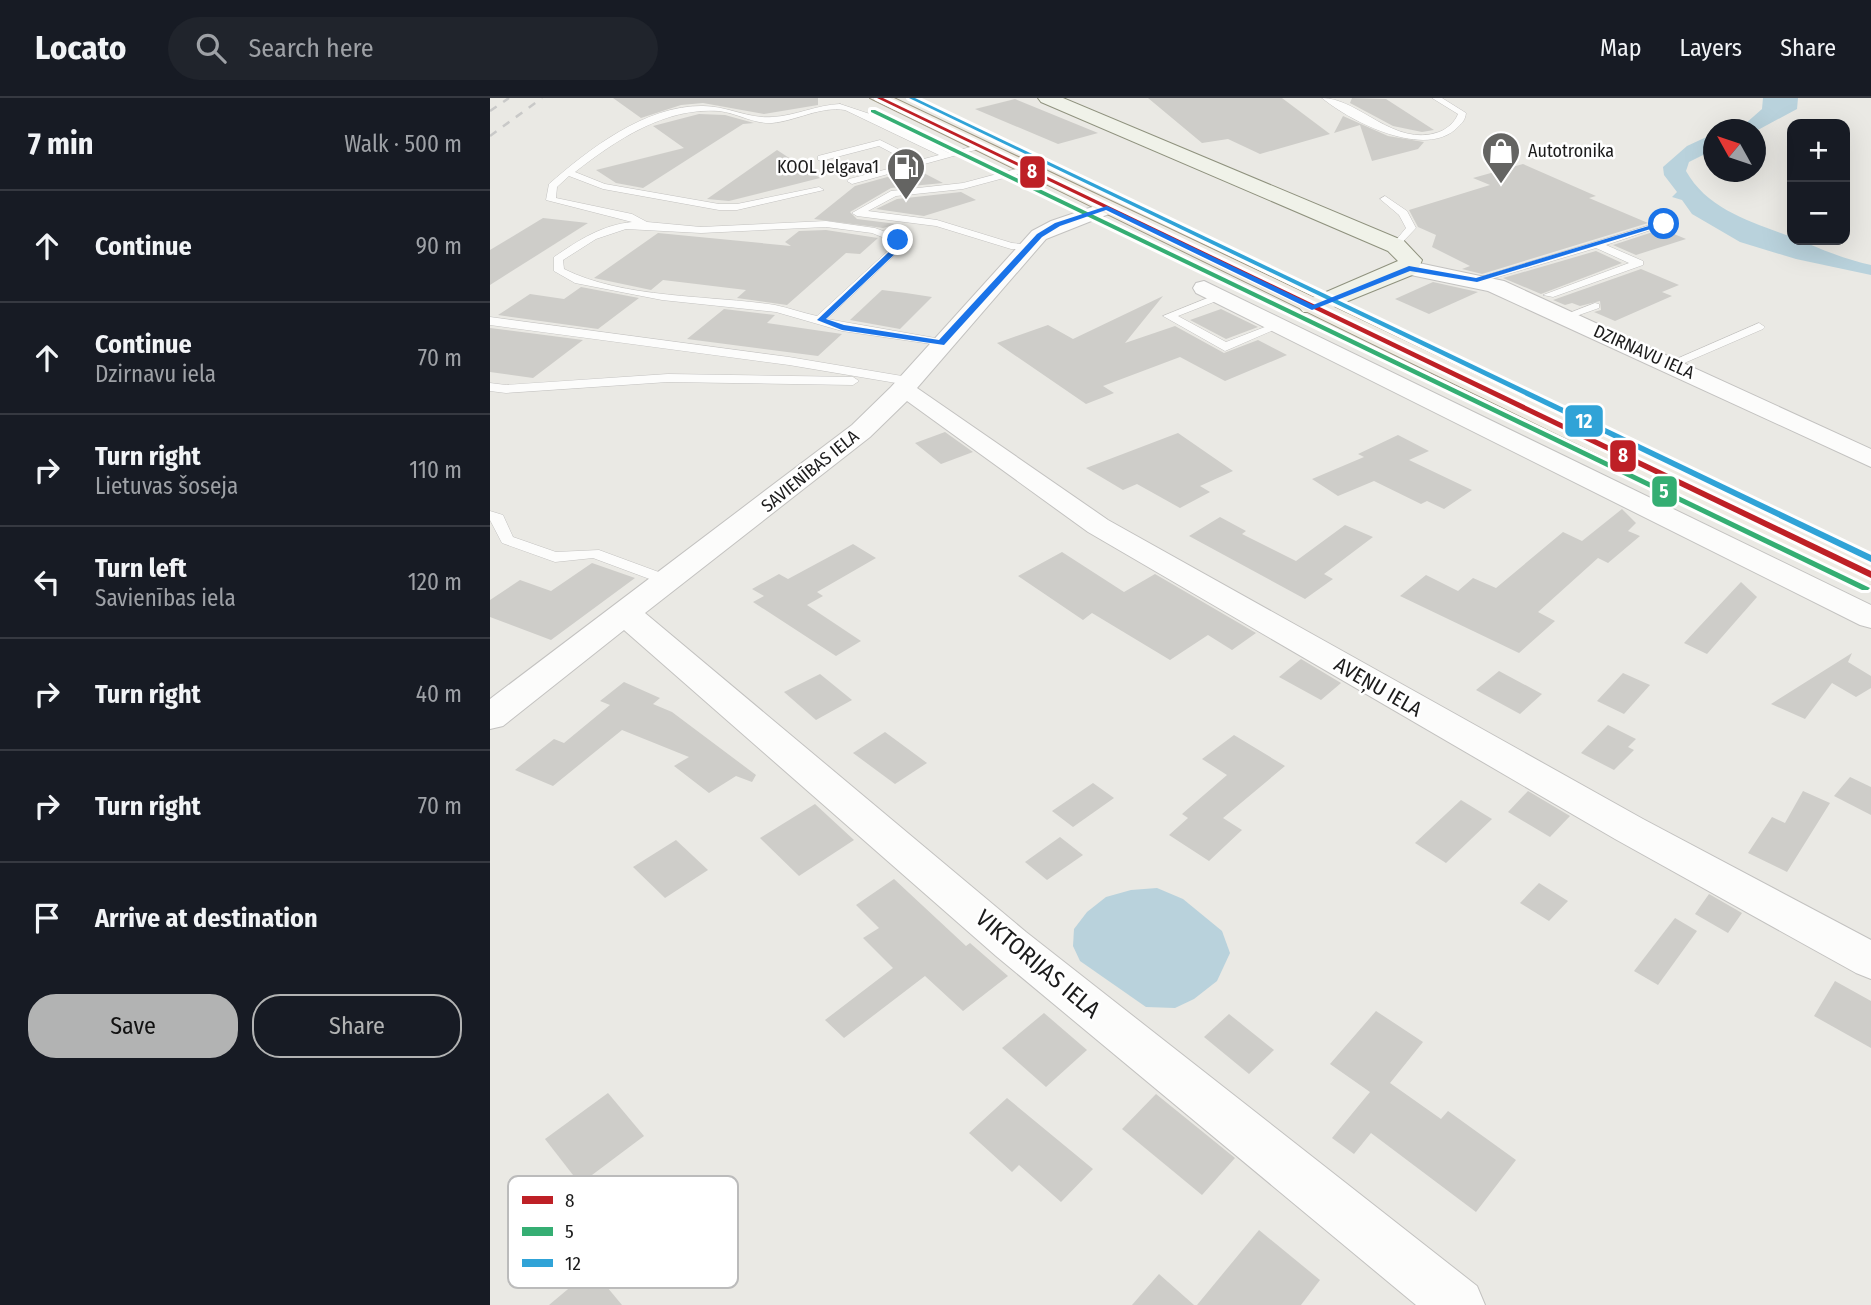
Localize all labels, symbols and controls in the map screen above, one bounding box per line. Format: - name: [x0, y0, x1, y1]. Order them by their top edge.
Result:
- search box: [168, 17, 658, 80]
- text: Locato: [35, 28, 126, 68]
- icon: search: [192, 29, 230, 67]
- text: Search here: [248, 33, 374, 64]
- text: Map: [1600, 34, 1642, 62]
- text: Layers: [1680, 34, 1742, 62]
- text: Share: [1780, 34, 1836, 62]
- north arrow: [1703, 119, 1766, 182]
- map controls: [1787, 119, 1850, 245]
- button: +: [1787, 119, 1850, 182]
- text: 7 min: [28, 126, 93, 162]
- text: Walk · 500 m: [344, 130, 462, 158]
- shop icon: Autotronika: [1480, 130, 1522, 185]
- place label: Autotronika: [1528, 140, 1614, 162]
- fuel station icon: KOOL Jelgava1: [885, 146, 927, 201]
- line badge: 8: [1019, 155, 1046, 189]
- place label: KOOL Jelgava1: [777, 156, 879, 178]
- text: 8: [1027, 160, 1037, 183]
- button: −: [1787, 182, 1850, 245]
- route start: [1648, 208, 1679, 239]
- route end: [882, 224, 913, 255]
- icon: ahead: [28, 227, 66, 265]
- text: Continue: [95, 231, 192, 262]
- text: 90 m: [416, 232, 462, 260]
- street label: DZIRNAVU IELA: [1590, 320, 1698, 384]
- text: Continue: [95, 329, 192, 360]
- icon: ahead: [28, 339, 66, 377]
- text: 70 m: [418, 344, 462, 372]
- text: Dzirnavu iela: [95, 360, 216, 388]
- line badge: 12: [1564, 404, 1604, 438]
- text: 12: [1576, 410, 1593, 433]
- street label: SAVIENĪBAS IELA: [757, 425, 864, 517]
- line badge: 8: [1609, 439, 1637, 473]
- text: Turn right: [95, 441, 201, 472]
- text: 8: [1618, 444, 1628, 467]
- icon: right: [28, 451, 66, 489]
- text: 110 m: [409, 456, 462, 484]
- text: Lietuvas šoseja: [95, 472, 238, 500]
- line badge: 5: [1651, 475, 1678, 508]
- text: 5: [1659, 480, 1669, 503]
- text: Turn left: [95, 553, 187, 584]
- icon: left: [28, 563, 66, 601]
- text: 120 m: [408, 568, 462, 596]
- text: Savienības iela: [95, 584, 236, 612]
- street label: AVEŅU IELA: [1329, 651, 1427, 723]
- icon: right: [28, 675, 66, 713]
- text: Turn right: [95, 679, 201, 710]
- text: 40 m: [416, 680, 462, 708]
- icon: right: [28, 787, 66, 825]
- text: Turn right: [95, 791, 201, 822]
- text: 70 m: [418, 792, 462, 820]
- icon: arrive: [28, 899, 66, 937]
- text: Arrive at destination: [95, 903, 318, 934]
- street label: VIKTORIJAS IELA: [970, 904, 1106, 1024]
- button: Save: [28, 994, 238, 1058]
- button: Share: [252, 994, 462, 1058]
- legend: [508, 1176, 738, 1288]
- text: 8: [565, 1189, 575, 1212]
- text: 5: [565, 1220, 574, 1243]
- text: 12: [565, 1252, 581, 1275]

